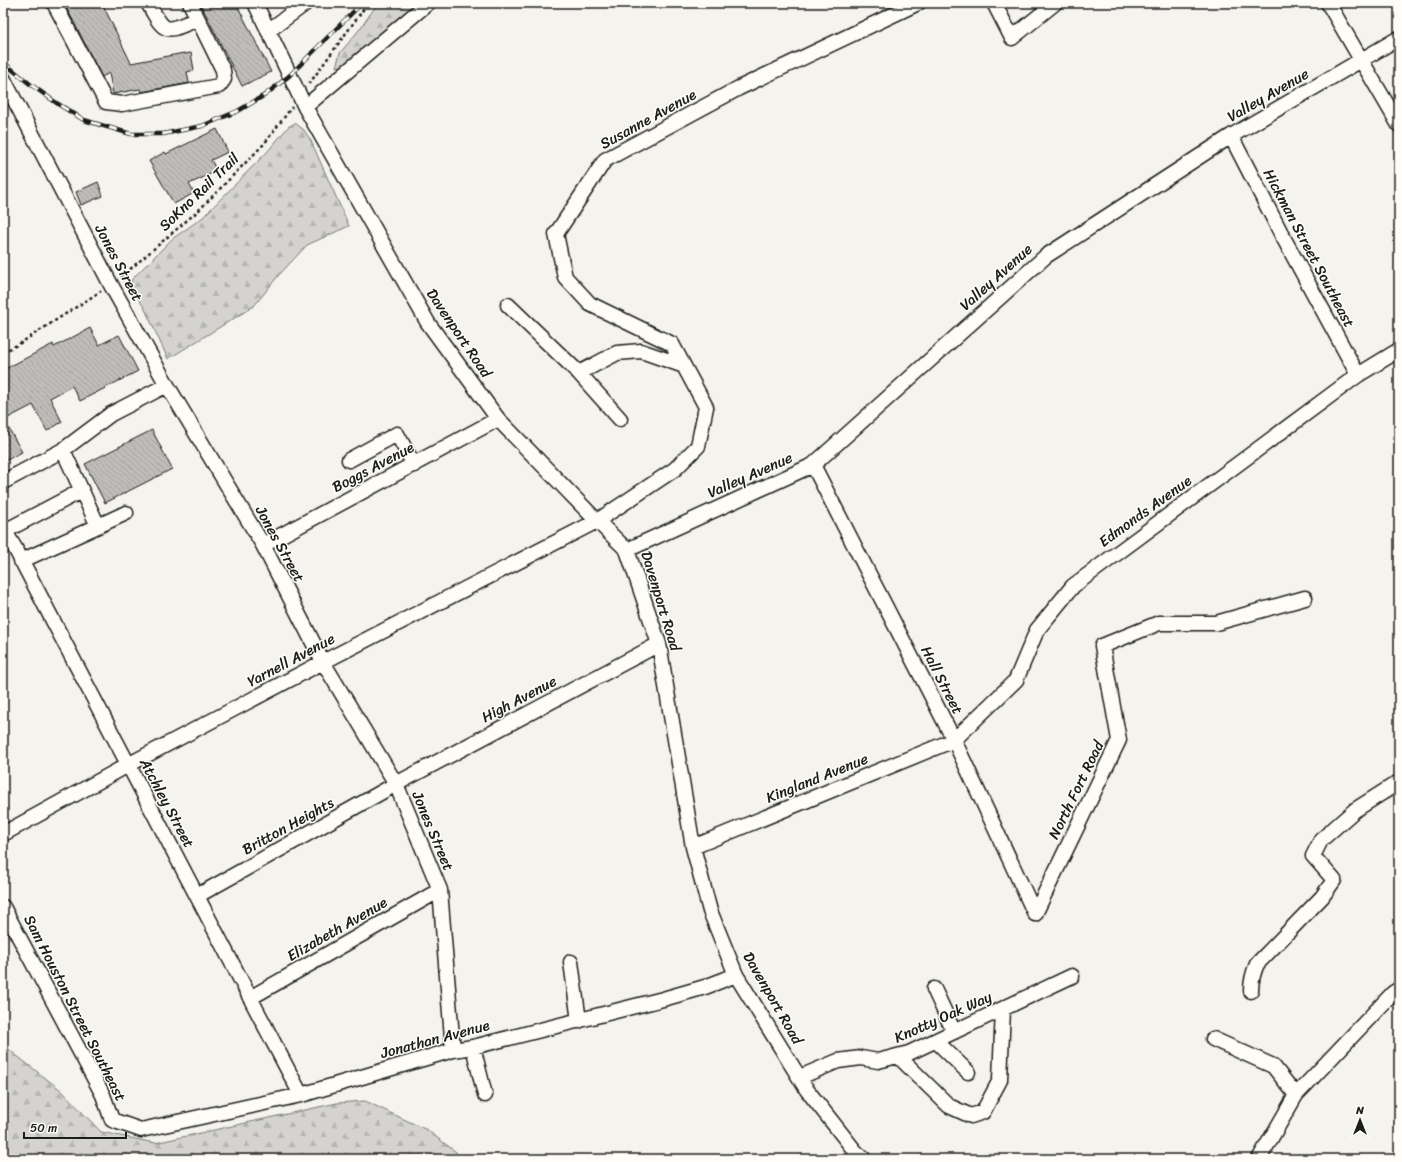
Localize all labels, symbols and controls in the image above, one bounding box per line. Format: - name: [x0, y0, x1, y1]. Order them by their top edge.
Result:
- street label: Valley Avenue: [1222, 61, 1314, 129]
- street label: Susanne Avenue: [595, 82, 701, 156]
- street label: SoKno Rail Trail: [153, 146, 246, 238]
- street label: Hickman Street Southeast: [1256, 164, 1362, 333]
- street label: Jones Street: [87, 219, 150, 307]
- street label: Valley Avenue: [953, 237, 1039, 317]
- street label: Davenport Road: [419, 283, 499, 384]
- street label: Boggs Avenue: [327, 434, 419, 500]
- street label: Valley Avenue: [703, 444, 797, 505]
- street label: Edmonds Avenue: [1093, 468, 1197, 554]
- street label: Jones Street: [248, 500, 312, 588]
- street label: Davenport Road: [633, 548, 689, 655]
- street label: Yarnell Avenue: [242, 626, 340, 694]
- street label: Hall Street: [914, 641, 971, 719]
- street label: High Avenue: [476, 668, 562, 730]
- street label: North Fort Road: [1041, 735, 1112, 844]
- street label: Kingland Avenue: [762, 746, 872, 810]
- street label: Atchley Street: [132, 753, 202, 853]
- street label: Jones Street: [404, 786, 462, 875]
- street label: Britton Heights: [237, 790, 340, 862]
- street label: Elizabeth Avenue: [282, 890, 392, 968]
- street label: Sam Houston Street Southeast: [17, 910, 134, 1106]
- street label: Davenport Road: [736, 947, 811, 1050]
- street label: Knotty Oak Way: [890, 984, 996, 1050]
- street label: Jonathan Avenue: [377, 1012, 493, 1066]
- north arrow: [1340, 1100, 1380, 1140]
- text: N: [1355, 1101, 1364, 1120]
- scale bar: [24, 1114, 126, 1140]
- text: 50 m: [30, 1117, 57, 1139]

